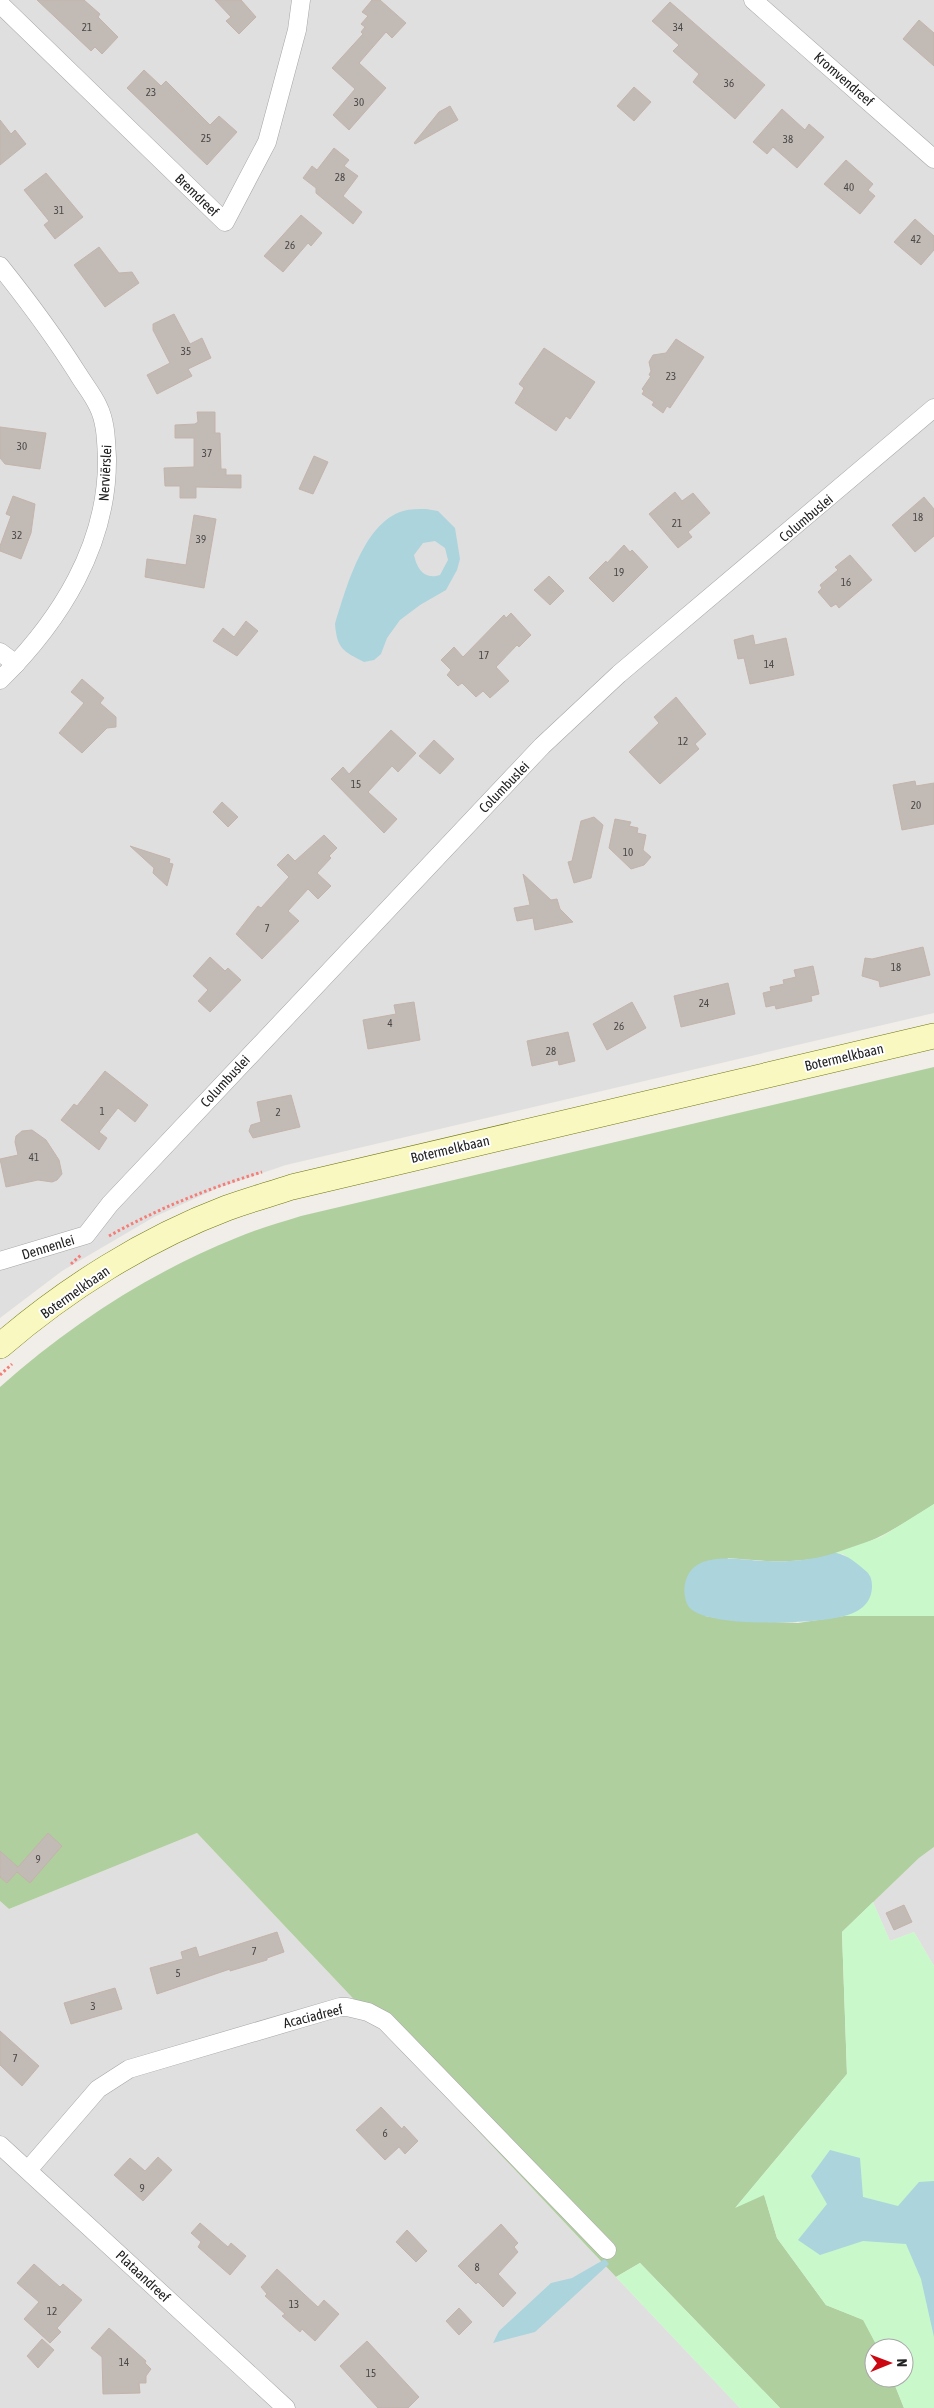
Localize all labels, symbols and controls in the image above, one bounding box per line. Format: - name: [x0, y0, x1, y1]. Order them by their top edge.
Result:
- house number: 21: [82, 21, 92, 33]
- house number: 34: [673, 21, 683, 33]
- street label: Kromvendreef: [811, 49, 877, 109]
- house number: 36: [724, 77, 734, 89]
- house number: 23: [146, 86, 156, 98]
- house number: 30: [354, 96, 364, 108]
- house number: 25: [201, 132, 211, 144]
- house number: 38: [783, 133, 793, 145]
- street label: Bremdreef: [172, 170, 222, 220]
- house number: 28: [335, 171, 345, 183]
- house number: 40: [844, 181, 854, 193]
- house number: 31: [54, 204, 64, 216]
- house number: 42: [911, 233, 921, 245]
- house number: 26: [285, 239, 295, 251]
- house number: 35: [181, 345, 191, 357]
- house number: 23: [666, 370, 676, 382]
- house number: 30: [17, 440, 27, 452]
- street label: Nerviërslei: [96, 444, 114, 502]
- house number: 37: [202, 447, 212, 459]
- street label: Columbuslei: [776, 491, 836, 545]
- house number: 18: [913, 511, 923, 523]
- house number: 21: [672, 517, 682, 529]
- house number: 32: [12, 529, 22, 541]
- house number: 39: [196, 533, 206, 545]
- house number: 19: [614, 566, 624, 578]
- house number: 16: [841, 576, 851, 588]
- house number: 17: [479, 649, 489, 661]
- house number: 14: [764, 658, 774, 670]
- house number: 12: [678, 735, 688, 747]
- street label: Columbuslei: [476, 758, 532, 816]
- house number: 15: [351, 778, 361, 790]
- house number: 20: [911, 799, 921, 811]
- house number: 10: [623, 846, 633, 858]
- house number: 7: [264, 922, 270, 934]
- house number: 18: [891, 961, 901, 973]
- house number: 24: [699, 997, 709, 1009]
- house number: 4: [387, 1017, 393, 1029]
- house number: 26: [614, 1020, 624, 1032]
- street label: Botermelkbaan: [803, 1040, 885, 1074]
- house number: 28: [546, 1045, 556, 1057]
- street label: Columbuslei: [197, 1052, 253, 1110]
- house number: 1: [99, 1105, 105, 1117]
- house number: 2: [275, 1106, 281, 1118]
- street label: Botermelkbaan: [409, 1132, 491, 1166]
- house number: 41: [29, 1151, 39, 1163]
- street label: Dennenlei: [20, 1231, 76, 1263]
- street label: Botermelkbaan: [37, 1262, 113, 1322]
- house number: 9: [35, 1853, 41, 1865]
- house number: 7: [251, 1945, 257, 1957]
- house number: 5: [175, 1967, 181, 1979]
- house number: 3: [90, 2000, 96, 2012]
- street label: Acaciadreef: [282, 2001, 345, 2031]
- house number: 7: [12, 2052, 18, 2064]
- house number: 6: [382, 2127, 388, 2139]
- house number: 9: [139, 2182, 145, 2194]
- street label: Plataandreef: [113, 2247, 173, 2305]
- house number: 8: [474, 2261, 480, 2273]
- house number: 13: [289, 2298, 299, 2310]
- house number: 12: [47, 2305, 57, 2317]
- north arrow: [864, 2338, 914, 2388]
- house number: 14: [119, 2356, 129, 2368]
- text: N: [894, 2359, 910, 2367]
- house number: 15: [366, 2367, 376, 2379]

